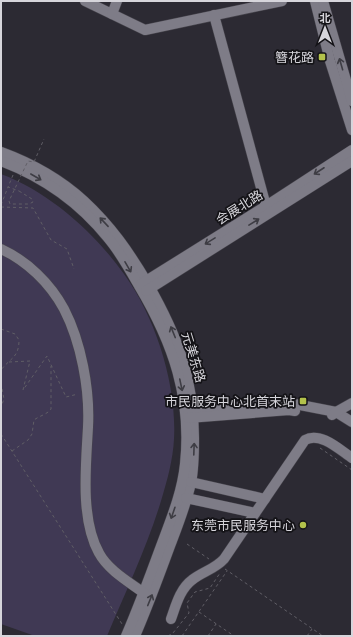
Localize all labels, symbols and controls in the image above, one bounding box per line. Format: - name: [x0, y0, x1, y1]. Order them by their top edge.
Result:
- north arrow: [305, 8, 345, 48]
- text: 北: [320, 12, 331, 25]
- place label: 簪花路: [275, 50, 314, 65]
- marker: 簪花路: [317, 52, 327, 62]
- one-way arrow: [336, 57, 344, 70]
- one-way arrow: [314, 167, 325, 175]
- one-way arrow: [30, 174, 42, 182]
- street label: 会展北路: [213, 187, 265, 228]
- one-way arrow: [100, 216, 109, 227]
- one-way arrow: [248, 218, 260, 226]
- one-way arrow: [204, 236, 215, 245]
- one-way arrow: [125, 261, 133, 273]
- one-way arrow: [169, 327, 176, 339]
- street label: 元美东路: [179, 330, 208, 384]
- one-way arrow: [178, 378, 186, 391]
- place label: 市民服务中心北首末站: [165, 394, 295, 409]
- marker: 市民服务中心北首末站: [298, 396, 308, 406]
- one-way arrow: [190, 443, 197, 456]
- one-way arrow: [169, 507, 176, 520]
- place label: 东莞市民服务中心: [191, 518, 295, 533]
- marker: 东莞市民服务中心: [298, 520, 308, 530]
- one-way arrow: [147, 594, 154, 606]

